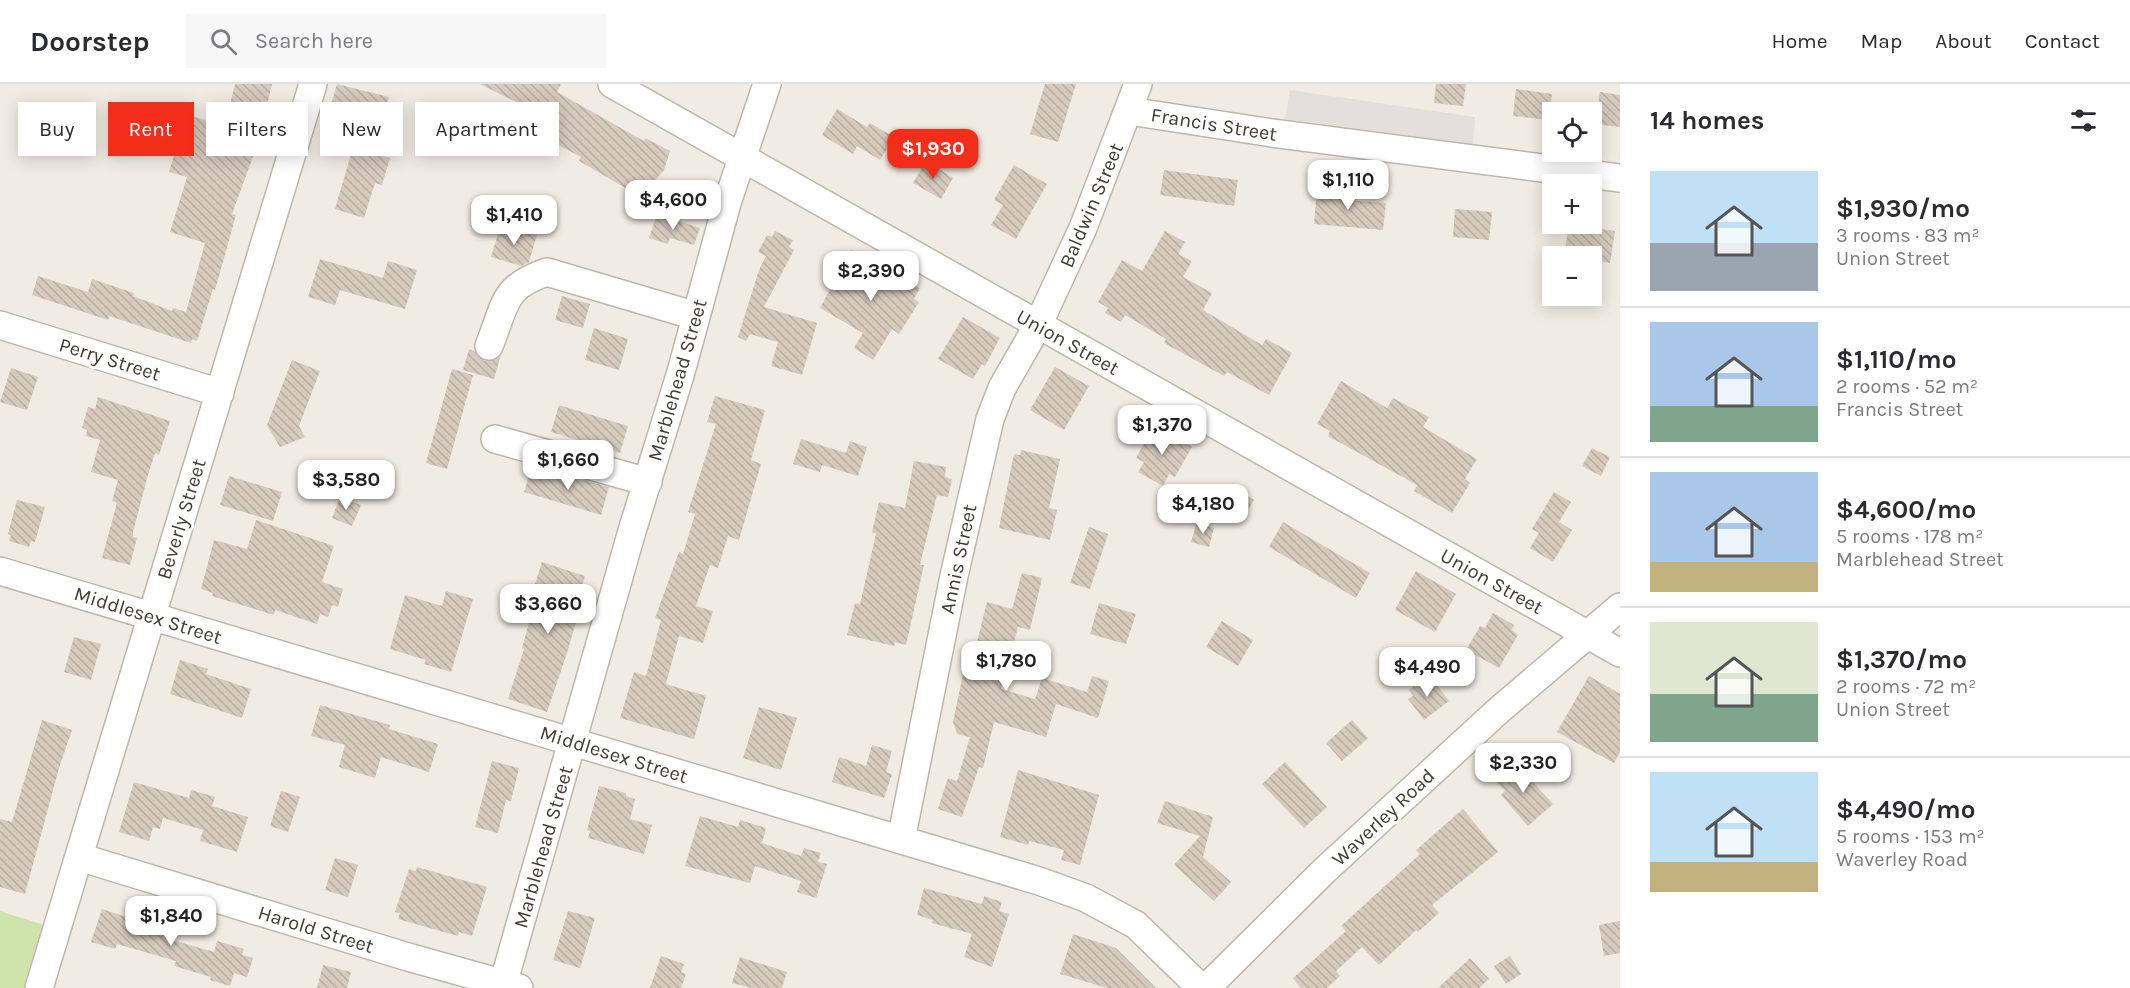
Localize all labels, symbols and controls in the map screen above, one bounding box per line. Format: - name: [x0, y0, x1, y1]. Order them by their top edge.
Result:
- search box: [186, 14, 606, 68]
- text: Doorstep: [30, 25, 150, 58]
- icon: search: [207, 25, 240, 58]
- text: Search here: [255, 28, 373, 54]
- text: Home: [1772, 29, 1828, 53]
- text: Map: [1861, 29, 1902, 53]
- text: About: [1935, 29, 1992, 53]
- text: Contact: [2025, 29, 2100, 53]
- chip: Buy: [18, 102, 96, 156]
- chip: Rent: [108, 102, 194, 156]
- chip: Filters: [206, 102, 308, 156]
- chip: New: [320, 102, 403, 156]
- chip: Apartment: [415, 102, 559, 156]
- map controls: [1542, 102, 1602, 306]
- button: locate: [1542, 102, 1602, 162]
- street label: Francis Street: [1149, 103, 1279, 146]
- icon: filters: [2067, 104, 2100, 137]
- text: 14 homes: [1650, 105, 1764, 136]
- pin: $1,930: [884, 129, 982, 180]
- text: $1,930: [901, 137, 965, 160]
- street label: Baldwin Street: [1055, 139, 1128, 271]
- pin: $1,110: [1299, 160, 1397, 211]
- text: $1,110: [1322, 168, 1374, 191]
- button: +: [1542, 174, 1602, 234]
- pin: $4,600: [624, 180, 722, 231]
- text: $4,600: [639, 188, 707, 211]
- text: $1,930/mo: [1836, 193, 1970, 224]
- pin: $1,410: [465, 195, 563, 246]
- icon: home: [1698, 195, 1770, 267]
- text: $1,410: [485, 203, 543, 226]
- text: 3 rooms · 83 m²: [1836, 224, 1980, 247]
- button: −: [1542, 246, 1602, 306]
- text: Union Street: [1836, 247, 1950, 270]
- pin: $2,390: [822, 251, 920, 302]
- text: $2,390: [837, 259, 905, 282]
- street label: Marblehead Street: [643, 296, 712, 464]
- street label: Union Street: [1012, 305, 1123, 380]
- street label: Perry Street: [56, 333, 164, 386]
- text: $1,110/mo: [1836, 344, 1956, 375]
- icon: home: [1698, 346, 1770, 418]
- text: 2 rooms · 52 m²: [1836, 375, 1978, 398]
- text: Francis Street: [1836, 398, 1963, 421]
- pin: $1,370: [1113, 405, 1211, 456]
- text: $1,370: [1131, 413, 1193, 436]
- pin: $1,660: [519, 440, 617, 491]
- text: $1,660: [537, 448, 599, 471]
- street label: Beverly Street: [152, 456, 211, 582]
- pin: $3,580: [297, 460, 395, 511]
- text: $3,580: [312, 468, 380, 491]
- pin: $4,180: [1154, 484, 1252, 535]
- text: $4,180: [1171, 492, 1235, 515]
- text: $4,600/mo: [1836, 494, 1976, 525]
- icon: home: [1698, 496, 1770, 568]
- street label: Annis Street: [936, 502, 981, 616]
- text: 5 rooms · 178 m²: [1836, 525, 1983, 548]
- street label: Union Street: [1436, 544, 1547, 619]
- text: Marblehead Street: [1836, 548, 2004, 571]
- street label: Middlesex Street: [71, 582, 225, 649]
- pin: $3,660: [499, 584, 597, 635]
- text: $3,660: [514, 592, 582, 615]
- pin: $1,780: [957, 641, 1055, 692]
- text: $1,370/mo: [1836, 644, 1967, 675]
- icon: home: [1698, 646, 1770, 718]
- pin: $4,490: [1378, 647, 1476, 698]
- text: $1,780: [975, 649, 1037, 672]
- text: $4,490: [1393, 655, 1461, 678]
- text: 2 rooms · 72 m²: [1836, 675, 1976, 698]
- text: Union Street: [1836, 698, 1950, 721]
- street label: Middlesex Street: [537, 721, 691, 788]
- pin: $2,330: [1474, 743, 1572, 794]
- text: $2,330: [1489, 751, 1557, 774]
- street label: Marblehead Street: [509, 763, 578, 931]
- street label: Waverley Road: [1327, 764, 1439, 871]
- text: $4,490/mo: [1836, 794, 1975, 825]
- icon: home: [1698, 796, 1770, 868]
- text: 5 rooms · 153 m²: [1836, 825, 1985, 848]
- text: Waverley Road: [1836, 848, 1968, 871]
- pin: $1,840: [122, 896, 220, 947]
- street label: Harold Street: [255, 901, 377, 958]
- text: $1,840: [139, 904, 203, 927]

